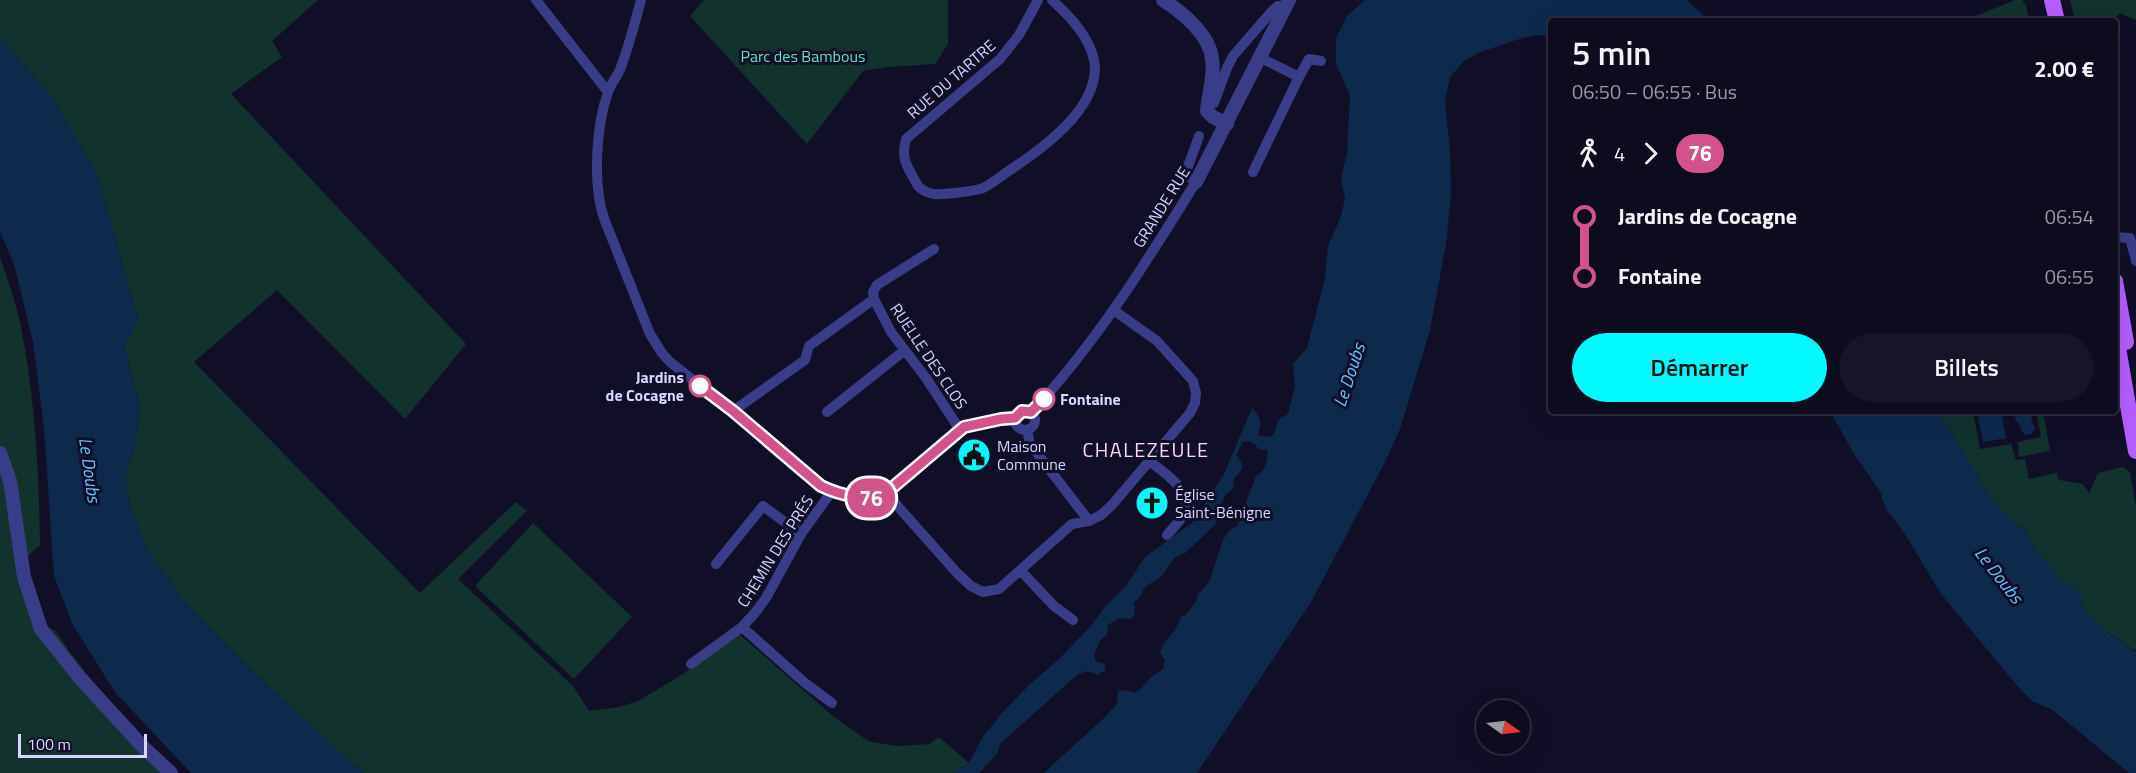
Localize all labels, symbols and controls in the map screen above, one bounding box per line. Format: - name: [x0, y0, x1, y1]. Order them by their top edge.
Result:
- text: 5 min: [1572, 28, 1651, 78]
- street label: RUE DU TARTRE: [901, 34, 1001, 124]
- park label: Parc des Bambous: [741, 44, 865, 68]
- text: 2.00 €: [2034, 52, 2094, 86]
- text: 06:50 – 06:55 · Bus: [1572, 76, 1737, 107]
- icon: walk: [1572, 137, 1605, 170]
- icon: forward: [1634, 137, 1667, 170]
- text: 76: [1688, 137, 1712, 169]
- text: 4: [1614, 138, 1625, 169]
- street label: GRANDE RUE: [1127, 162, 1196, 252]
- text: Jardins de Cocagne: [1618, 199, 1797, 233]
- text: 06:54: [2045, 201, 2094, 232]
- text: Fontaine: [1618, 259, 1702, 293]
- text: 06:55: [2045, 261, 2094, 292]
- street label: RUELLE DES CLOS: [885, 298, 973, 414]
- button: Démarrer: [1572, 333, 1827, 402]
- button: Billets: [1839, 333, 2094, 402]
- water label: Le Doubs: [1326, 339, 1372, 410]
- place label: Jardins de Cocagne: [606, 365, 684, 407]
- marker: Jardins de Cocagne: [689, 375, 711, 397]
- place label: Fontaine: [1060, 387, 1121, 411]
- marker: Fontaine: [1033, 388, 1055, 410]
- place label: Maison Commune: [997, 434, 1066, 476]
- district label: CHALEZEULE: [1082, 434, 1210, 465]
- water label: Le Doubs: [72, 436, 108, 505]
- public building icon: Maison Commune: [956, 437, 992, 473]
- line badge: 76: [844, 478, 898, 518]
- text: 76: [859, 482, 883, 514]
- place label: Église Saint-Bénigne: [1175, 482, 1271, 524]
- church icon: Église Saint-Bénigne: [1134, 485, 1170, 521]
- street label: CHEMIN DES PRÉS: [731, 490, 819, 612]
- water label: Le Doubs: [1968, 541, 2031, 610]
- north arrow: [1476, 700, 1530, 754]
- map controls: [1476, 700, 1530, 754]
- scale bar: [18, 731, 147, 758]
- text: 100 m: [27, 732, 71, 756]

